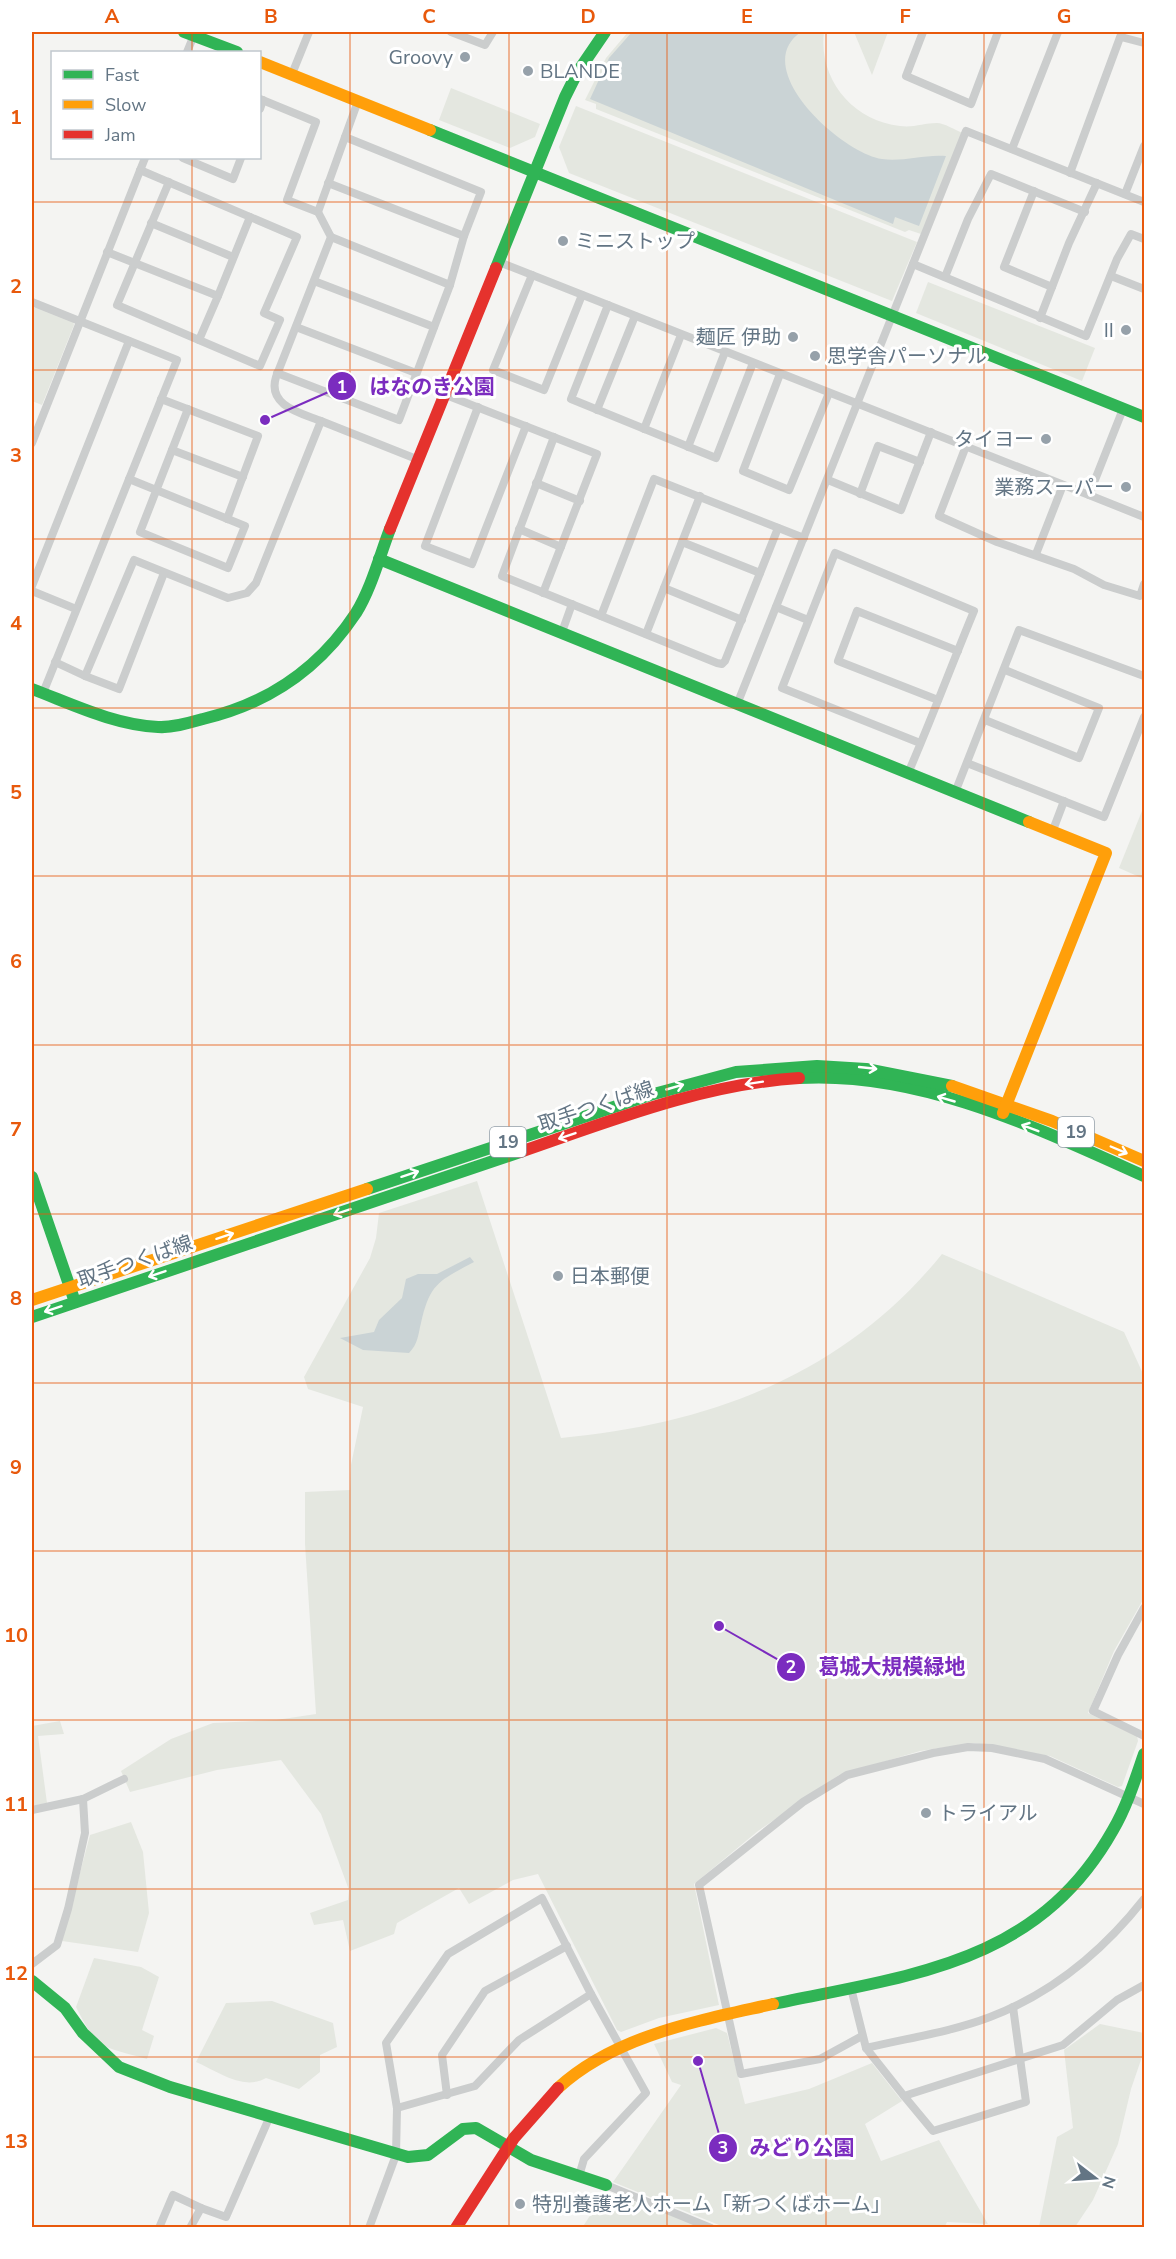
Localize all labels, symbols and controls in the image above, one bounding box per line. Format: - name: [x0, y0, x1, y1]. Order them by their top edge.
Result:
- text: A: [105, 3, 120, 30]
- text: B: [264, 3, 278, 30]
- text: C: [422, 3, 436, 30]
- text: D: [580, 3, 596, 30]
- text: E: [741, 3, 753, 30]
- text: F: [899, 3, 911, 30]
- text: G: [1057, 3, 1071, 30]
- place label: Groovy: [388, 44, 454, 71]
- marker: Groovy: [458, 50, 472, 64]
- legend: [51, 51, 261, 159]
- place label: BLANDE: [540, 58, 620, 85]
- text: Fast: [105, 63, 140, 87]
- marker: BLANDE: [521, 64, 535, 78]
- text: Slow: [105, 93, 146, 117]
- text: 1: [10, 104, 22, 131]
- text: Jam: [104, 123, 136, 147]
- place label: ミニストップ: [575, 228, 695, 255]
- marker: ミニストップ: [556, 234, 570, 248]
- text: 2: [10, 273, 22, 300]
- place label: II: [1104, 317, 1114, 344]
- marker: II: [1119, 323, 1133, 337]
- place label: 麺匠 伊助: [696, 324, 781, 351]
- marker: 麺匠 伊助: [786, 330, 800, 344]
- place label: 思学舎パーソナル: [827, 343, 987, 370]
- marker: 思学舎パーソナル: [808, 349, 822, 363]
- callout: はなのき公園: [327, 367, 507, 406]
- text: はなのき公園: [369, 373, 495, 401]
- text: 1: [337, 375, 347, 399]
- place label: タイヨー: [954, 426, 1034, 453]
- marker: タイヨー: [1039, 432, 1053, 446]
- text: 3: [10, 442, 22, 469]
- place label: 業務スーパー: [994, 474, 1114, 501]
- marker: 業務スーパー: [1119, 480, 1133, 494]
- text: 4: [10, 610, 22, 637]
- text: 5: [10, 779, 22, 806]
- text: 6: [10, 948, 22, 975]
- one-way arrow: [857, 1063, 877, 1074]
- street label: 取手つくば線: [535, 1075, 657, 1138]
- one-way arrow: [744, 1077, 764, 1088]
- one-way arrow: [665, 1081, 684, 1092]
- one-way arrow: [937, 1093, 956, 1104]
- text: 7: [10, 1116, 22, 1143]
- road number: 19: [1058, 1117, 1094, 1147]
- one-way arrow: [1021, 1122, 1040, 1133]
- road number: 19: [490, 1127, 526, 1157]
- one-way arrow: [558, 1132, 577, 1143]
- one-way arrow: [1110, 1145, 1128, 1156]
- one-way arrow: [400, 1168, 419, 1179]
- one-way arrow: [333, 1207, 352, 1218]
- street label: 取手つくば線: [74, 1229, 196, 1294]
- one-way arrow: [215, 1230, 234, 1241]
- place label: 日本郵便: [570, 1263, 650, 1290]
- marker: 日本郵便: [551, 1269, 565, 1283]
- one-way arrow: [148, 1270, 167, 1281]
- text: 8: [10, 1285, 22, 1312]
- one-way arrow: [44, 1305, 63, 1316]
- text: 9: [10, 1454, 22, 1481]
- text: 10: [4, 1622, 28, 1649]
- callout: 葛城大規模緑地: [776, 1647, 977, 1686]
- text: 葛城大規模緑地: [819, 1653, 966, 1681]
- text: 2: [786, 1655, 796, 1679]
- text: 11: [4, 1791, 28, 1818]
- place label: トライアル: [938, 1800, 1038, 1827]
- marker: トライアル: [919, 1806, 933, 1820]
- text: 12: [4, 1960, 28, 1987]
- text: 13: [4, 2128, 28, 2155]
- callout: みどり公園: [708, 2128, 867, 2167]
- text: みどり公園: [750, 2134, 855, 2162]
- text: 3: [718, 2136, 728, 2160]
- north arrow: [1065, 2148, 1125, 2208]
- text: N: [1096, 2173, 1121, 2191]
- place label: 特別養護老人ホーム「新つくばホーム」: [532, 2191, 891, 2218]
- marker: 特別養護老人ホーム「新つくばホーム」: [513, 2197, 527, 2211]

